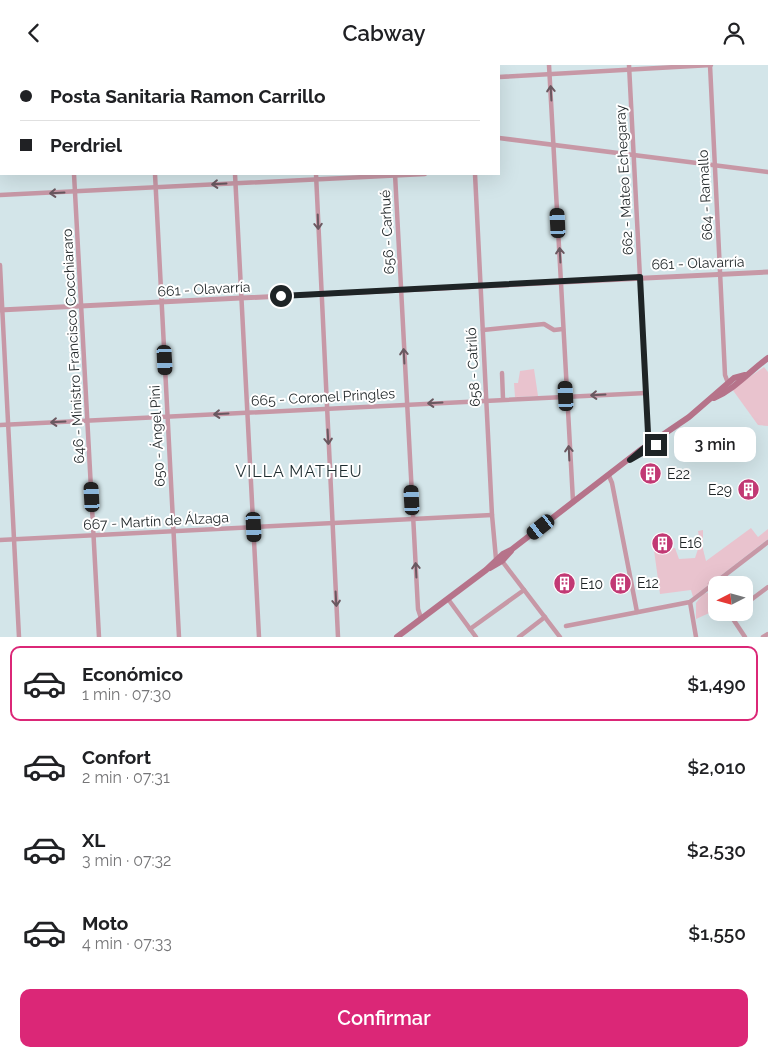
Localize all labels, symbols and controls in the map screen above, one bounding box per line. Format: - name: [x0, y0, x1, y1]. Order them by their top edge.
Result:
- icon: back: [20, 19, 48, 47]
- icon: person: [720, 19, 748, 47]
- text: Cabway: [343, 20, 425, 46]
- text: Posta Sanitaria Ramon Carrillo: [50, 85, 326, 107]
- one-way arrow: [546, 85, 555, 101]
- street label: 662 - Mateo Echegaray: [612, 104, 636, 255]
- text: Perdriel: [50, 134, 122, 156]
- street label: 664 - Ramallo: [695, 149, 715, 241]
- one-way arrow: [211, 180, 227, 189]
- one-way arrow: [49, 188, 65, 197]
- street label: 656 - Carhué: [377, 189, 397, 275]
- car: [549, 208, 566, 238]
- one-way arrow: [313, 214, 322, 230]
- street label: 646 - Ministro Francisco Cocchiararo: [59, 228, 87, 464]
- one-way arrow: [555, 248, 564, 264]
- street label: 661 - Olavarría: [651, 253, 745, 273]
- street label: 661 - Olavarría: [157, 279, 251, 299]
- route start: [270, 285, 292, 307]
- street label: 658 - Catriló: [463, 327, 483, 407]
- car: [156, 345, 173, 375]
- one-way arrow: [399, 348, 409, 364]
- car: [557, 381, 574, 411]
- street label: 650 - Ángel Pini: [145, 385, 168, 487]
- street label: 665 - Coronel Pringles: [251, 385, 396, 409]
- one-way arrow: [590, 390, 606, 399]
- one-way arrow: [428, 398, 444, 407]
- one-way arrow: [213, 410, 229, 419]
- one-way arrow: [51, 417, 67, 427]
- callout: 3 min: [674, 427, 756, 463]
- one-way arrow: [324, 429, 333, 445]
- route end: [645, 434, 667, 456]
- text: 3 min: [695, 435, 736, 454]
- one-way arrow: [565, 445, 574, 461]
- district label: VILLA MATHEU: [235, 462, 363, 481]
- building icon: E22: [639, 462, 663, 486]
- place label: E22: [667, 466, 690, 482]
- building icon: E29: [736, 478, 760, 502]
- car: [83, 482, 100, 512]
- place label: E29: [708, 482, 732, 498]
- car: [403, 485, 420, 515]
- street label: 667 - Martín de Álzaga: [83, 508, 229, 533]
- car: [245, 512, 262, 542]
- car: [524, 512, 557, 542]
- building icon: E16: [651, 531, 675, 555]
- place label: E16: [679, 535, 702, 551]
- one-way arrow: [411, 563, 420, 579]
- building icon: E12: [609, 571, 633, 595]
- building icon: E10: [552, 572, 576, 596]
- place label: E12: [637, 575, 659, 591]
- place label: E10: [580, 576, 603, 592]
- north arrow: [708, 576, 752, 621]
- map controls: [708, 576, 753, 621]
- one-way arrow: [332, 591, 341, 607]
- icon: car: [22, 661, 67, 706]
- text: Económico: [82, 663, 183, 685]
- text: $1,490: [687, 673, 746, 695]
- text: 1 min · 07:30: [82, 685, 171, 704]
- icon: car: [22, 744, 67, 789]
- text: Confort: [82, 746, 151, 768]
- text: $2,010: [687, 756, 746, 778]
- text: 2 min · 07:31: [82, 768, 170, 787]
- icon: car: [22, 827, 67, 872]
- text: XL: [82, 829, 105, 851]
- text: $2,530: [687, 839, 746, 861]
- text: 3 min · 07:32: [82, 851, 171, 870]
- icon: car: [22, 910, 67, 955]
- text: Moto: [82, 912, 128, 934]
- text: $1,550: [688, 922, 746, 944]
- text: 4 min · 07:33: [82, 934, 172, 953]
- button: Confirmar: [20, 989, 748, 1047]

